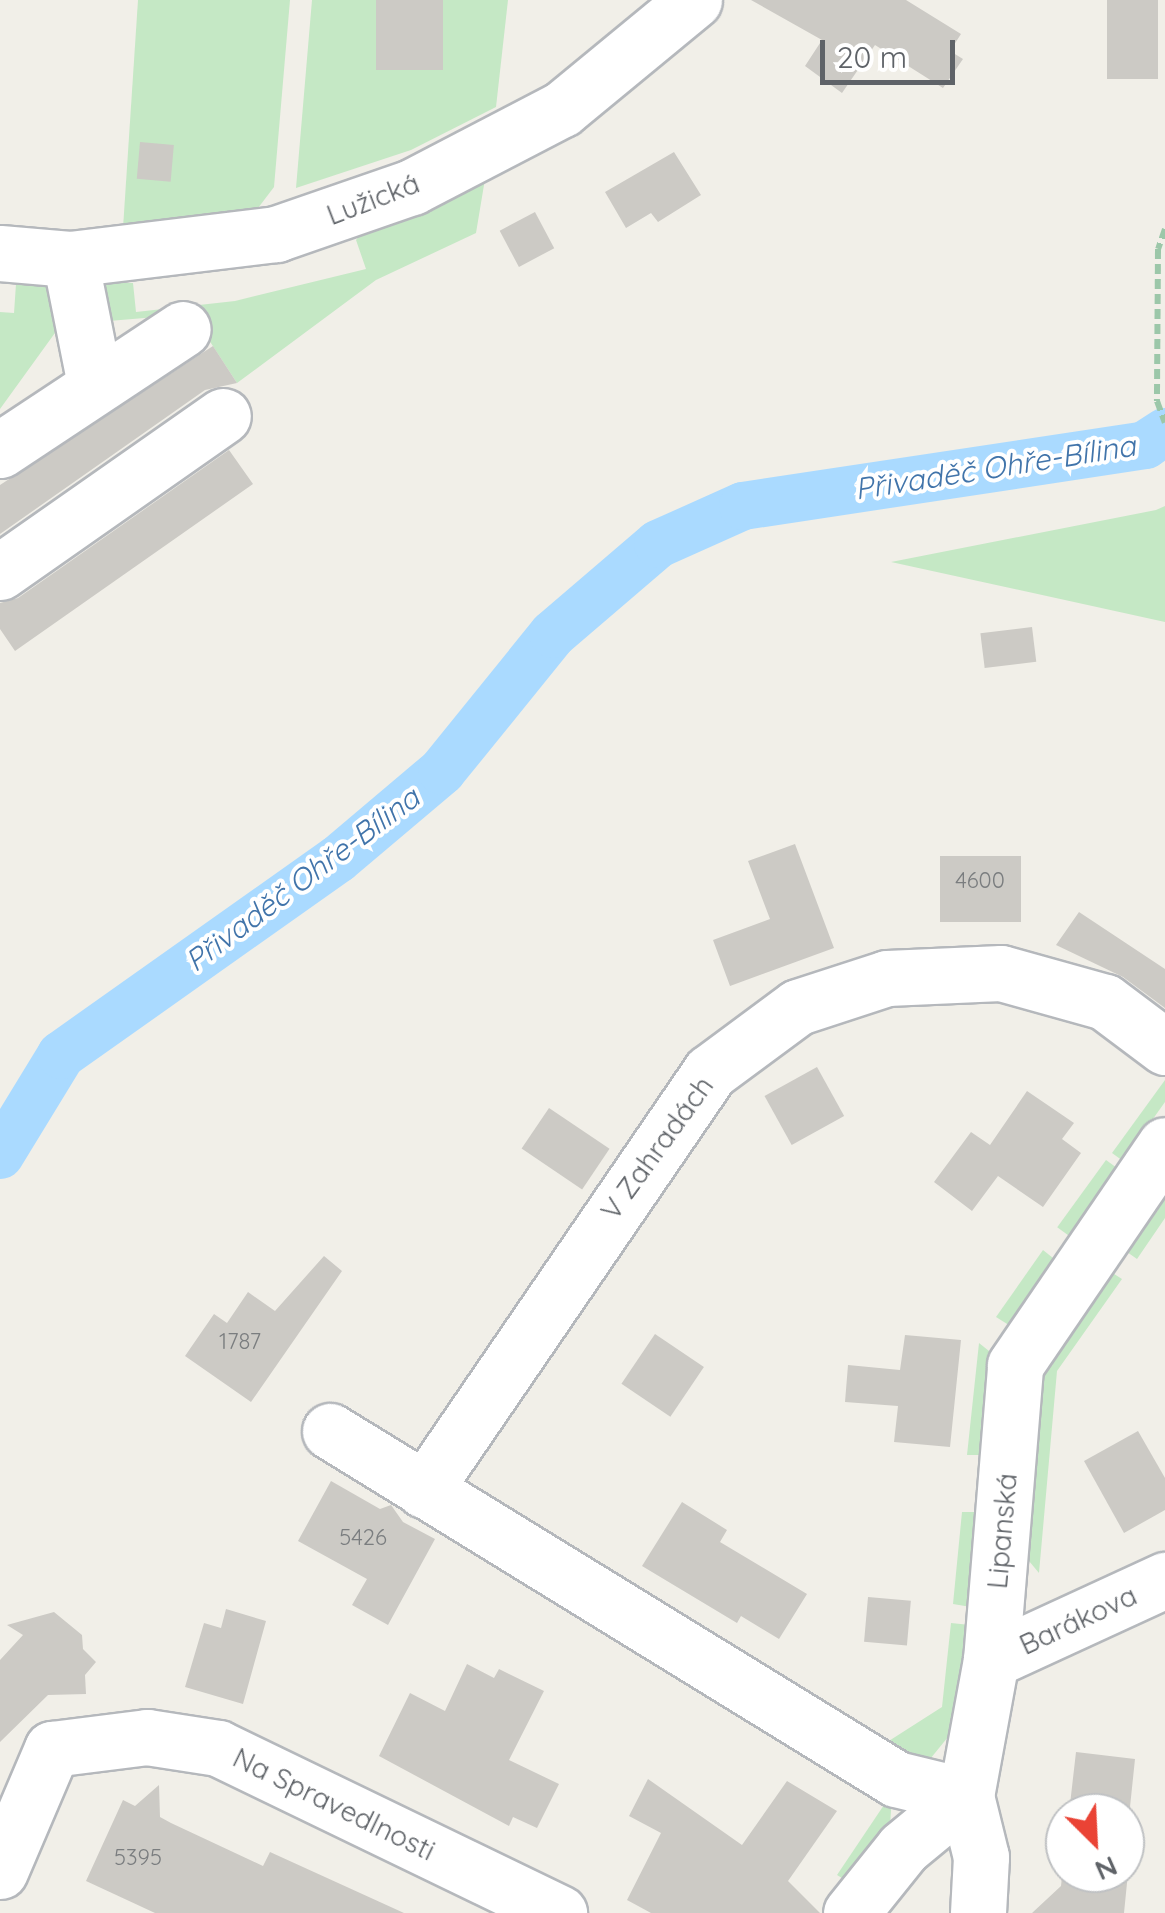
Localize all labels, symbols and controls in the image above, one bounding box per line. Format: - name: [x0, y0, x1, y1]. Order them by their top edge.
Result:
- scale bar: [825, 20, 960, 82]
- text: 20 m: [837, 38, 907, 76]
- street label: Lužická: [322, 166, 424, 232]
- water label: Přivaděč Ohře-Bílina: [852, 427, 1138, 507]
- water label: Přivaděč Ohře-Bílina: [178, 779, 426, 979]
- house number: 4600: [955, 868, 1005, 894]
- street label: V Zahradách: [594, 1070, 720, 1226]
- house number: 1787: [219, 1329, 261, 1355]
- street label: Lipanská: [980, 1472, 1024, 1590]
- house number: 5426: [339, 1525, 387, 1551]
- street label: Barákova: [1014, 1578, 1142, 1662]
- street label: Na Spravedlnosti: [228, 1741, 440, 1867]
- north arrow: [1045, 1793, 1145, 1893]
- house number: 5395: [114, 1845, 162, 1871]
- text: N: [1090, 1849, 1123, 1889]

